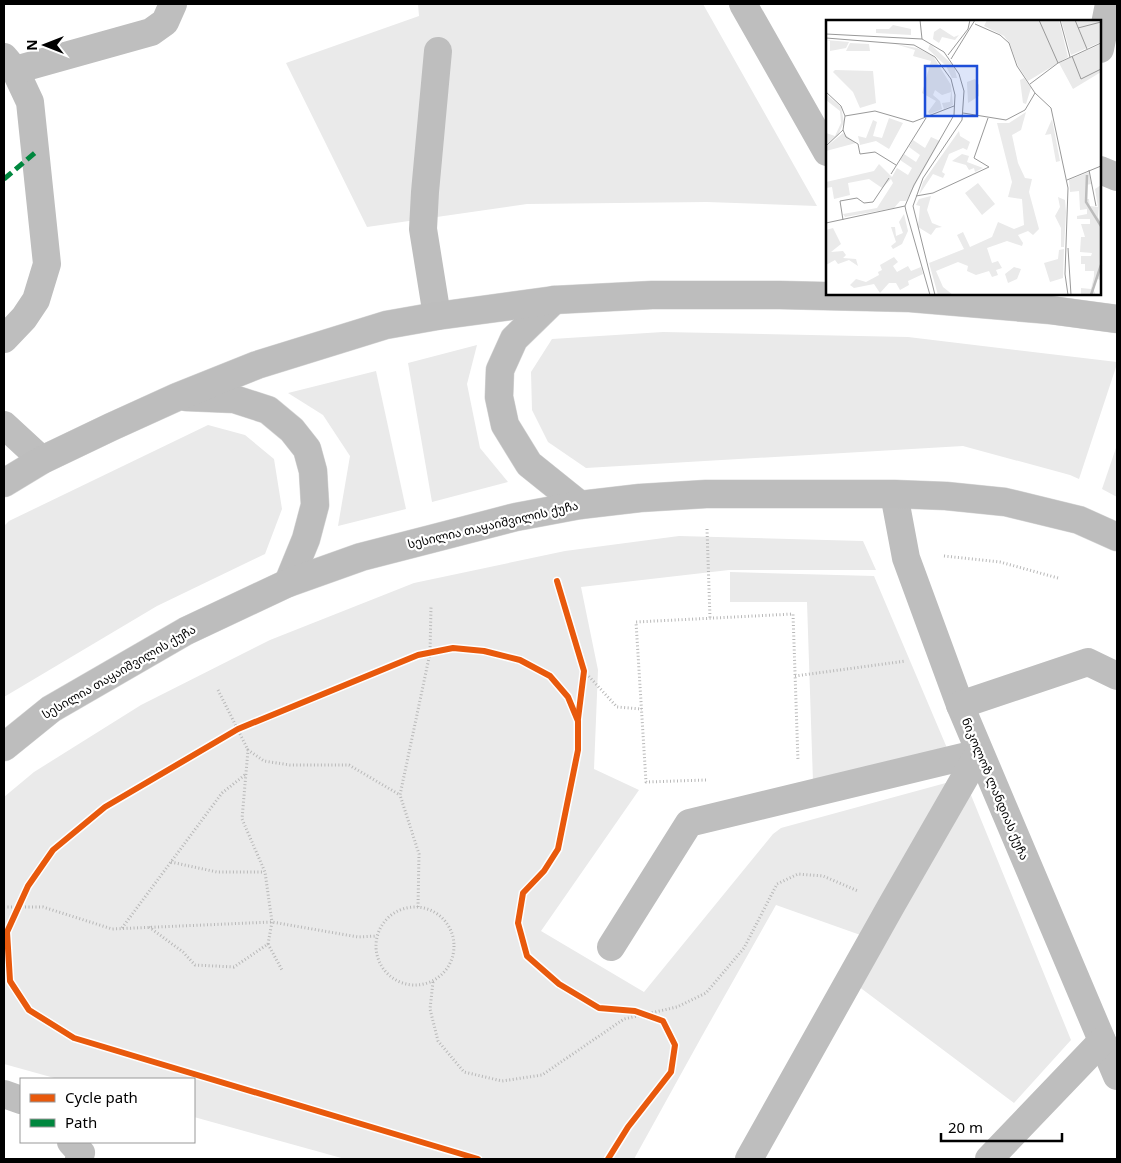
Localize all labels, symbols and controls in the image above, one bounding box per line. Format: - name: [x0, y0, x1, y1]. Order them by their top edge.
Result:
- north arrow: [20, 20, 70, 70]
- inset map: [826, 20, 1101, 295]
- text: N: [22, 39, 41, 51]
- street label: სესილია თაყაიშვილის ქუჩა: [406, 497, 580, 552]
- street label: სესილია თაყაიშვილის ქუჩა: [39, 621, 199, 723]
- street label: ნიკოლოზ ლანდიას ქუჩა: [958, 715, 1033, 863]
- legend: [20, 1078, 195, 1143]
- text: Cycle path: [65, 1087, 138, 1107]
- scale bar: [941, 1110, 1062, 1142]
- text: Path: [65, 1112, 97, 1132]
- text: 20 m: [948, 1117, 983, 1137]

